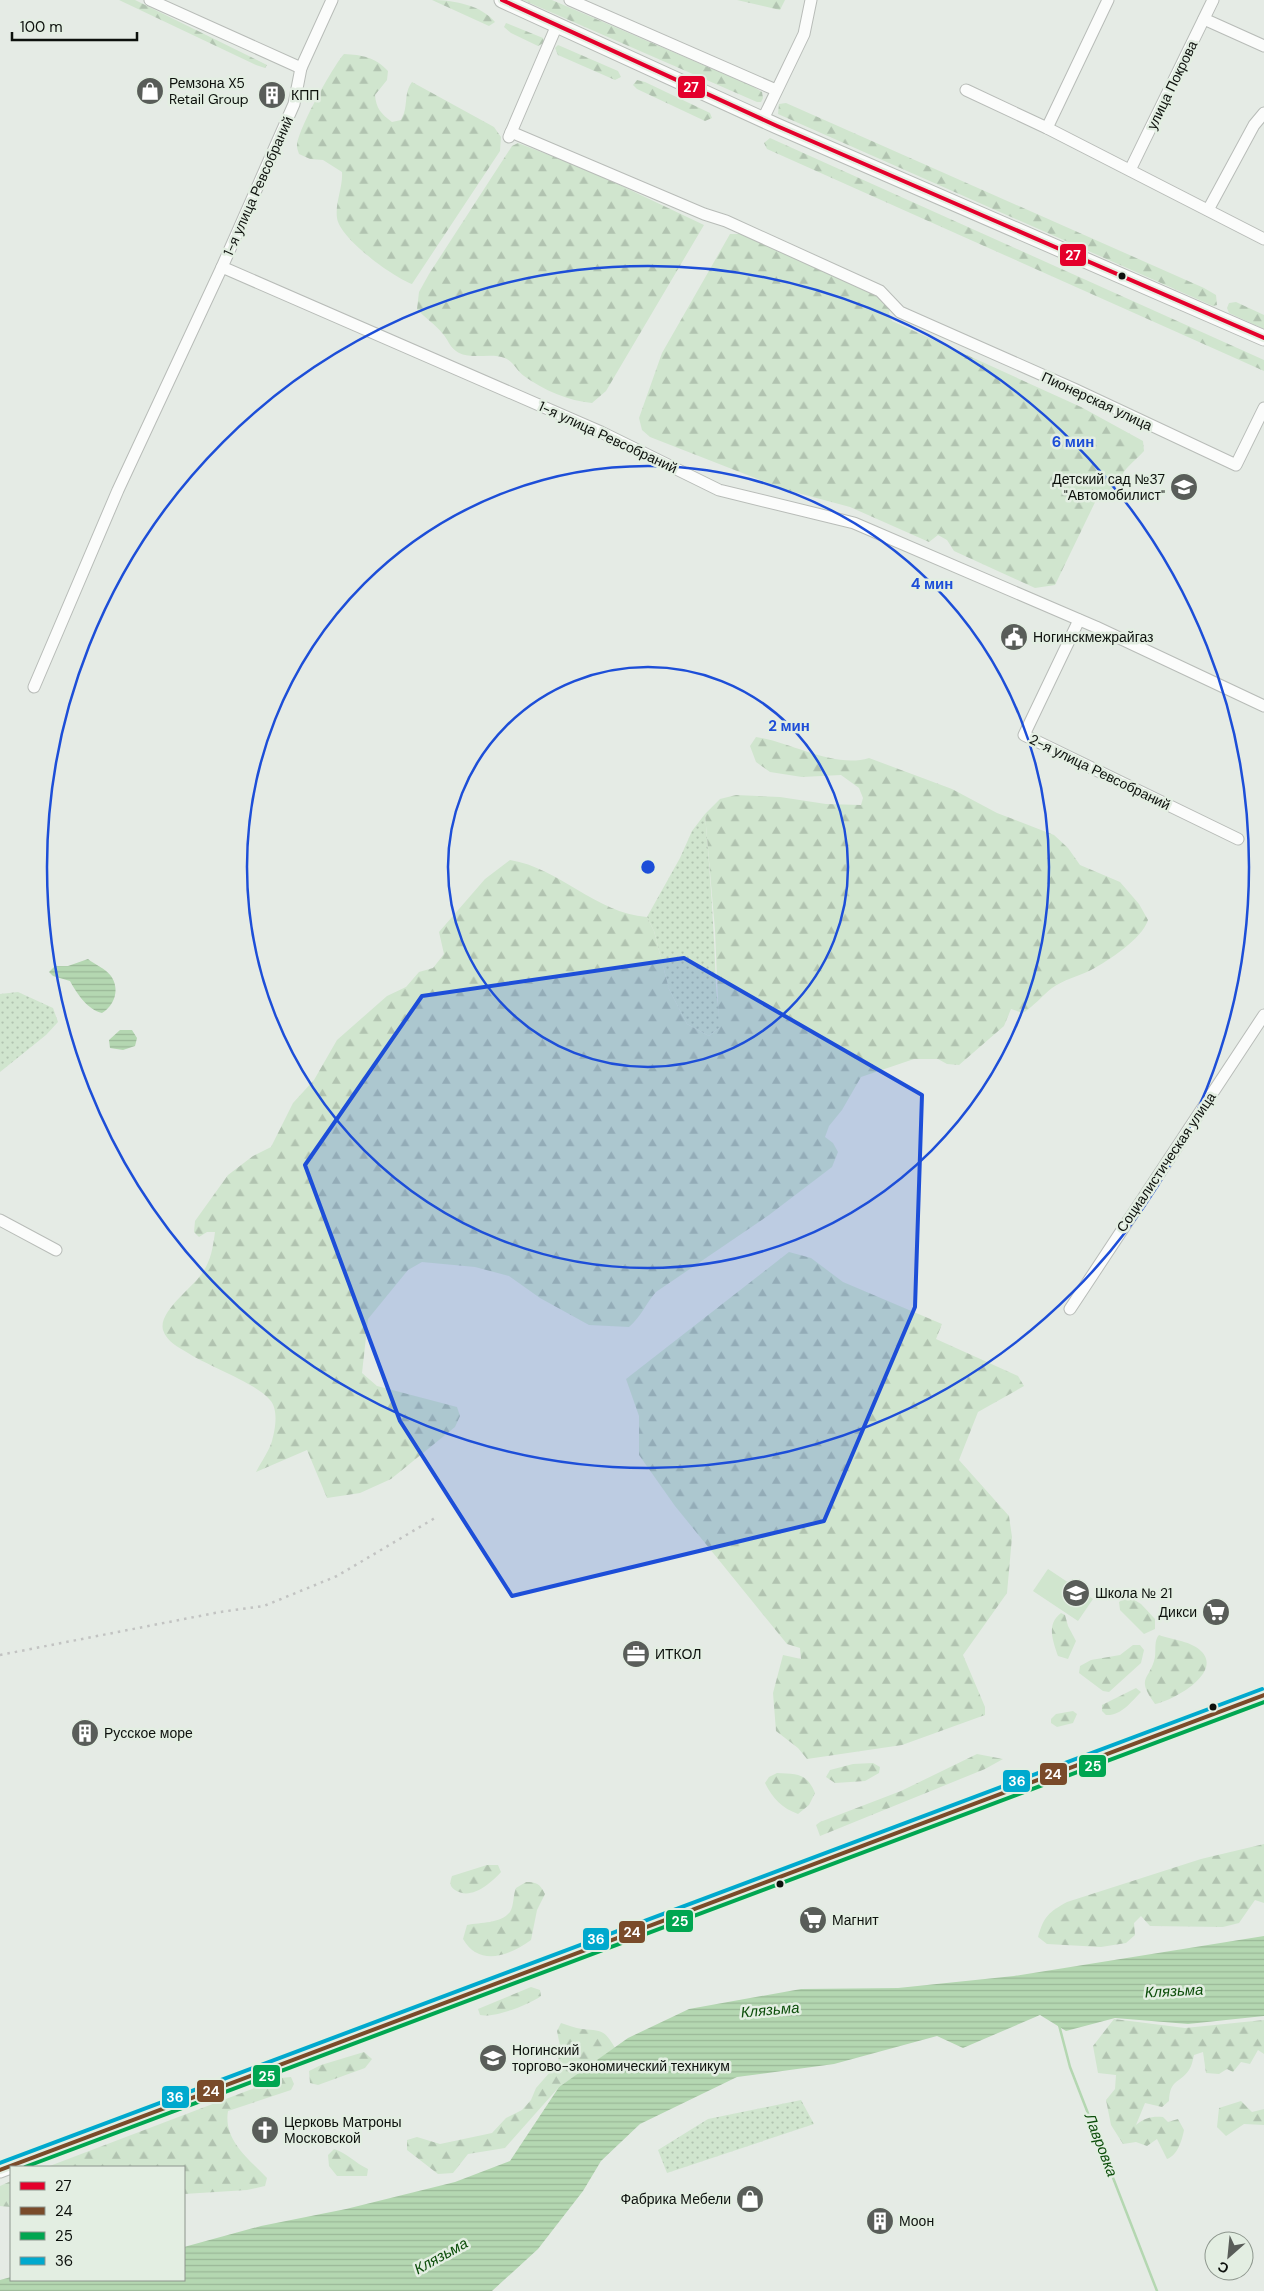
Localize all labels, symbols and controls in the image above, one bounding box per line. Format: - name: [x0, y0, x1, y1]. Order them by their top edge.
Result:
- scale bar: [12, 10, 138, 42]
- text: 100 m: [20, 17, 63, 37]
- street label: улица Покрова: [1143, 37, 1201, 132]
- place label: Ремзона X5 Retail Group: [169, 74, 249, 108]
- line badge: 27: [677, 75, 706, 99]
- shop icon: Ремзона X5 Retail Group: [135, 76, 165, 106]
- text: 27: [683, 78, 699, 96]
- building icon: КПП: [257, 80, 287, 110]
- place label: КПП: [291, 86, 319, 104]
- street label: 1-я улица Ревсобраний: [219, 113, 297, 259]
- line badge: 27: [1059, 243, 1087, 267]
- text: 27: [1065, 246, 1081, 264]
- unlabelled marker: [1117, 271, 1127, 281]
- street label: Пионерская улица: [1039, 367, 1155, 435]
- street label: 1-я улица Ревсобраний: [536, 397, 680, 477]
- text: 6 мин: [1052, 432, 1094, 452]
- place label: Детский сад №37 "Автомобилист": [1052, 470, 1165, 504]
- school or university icon: Детский сад №37 "Автомобилист": [1169, 472, 1199, 502]
- text: 4 мин: [911, 574, 953, 594]
- public building icon: Ногинскмежрайгаз: [999, 622, 1029, 652]
- place label: Ногинскмежрайгаз: [1033, 628, 1154, 646]
- text: 2 мин: [768, 716, 810, 736]
- street label: 2-я улица Ревсобраний: [1026, 730, 1174, 814]
- centre of rings: [639, 858, 657, 876]
- street label: Социалистическая улица: [1112, 1088, 1220, 1235]
- school or university icon: Школа № 21: [1061, 1578, 1091, 1608]
- place label: Школа № 21: [1095, 1584, 1172, 1602]
- supermarket icon: Дикси: [1201, 1597, 1231, 1627]
- place label: Дикси: [1159, 1603, 1197, 1621]
- office icon: ИТКОЛ: [621, 1639, 651, 1669]
- place label: ИТКОЛ: [655, 1645, 702, 1663]
- unlabelled marker: [1208, 1702, 1218, 1712]
- building icon: Русское море: [70, 1718, 100, 1748]
- place label: Русское море: [104, 1724, 193, 1742]
- line badge: 25: [1078, 1754, 1107, 1778]
- text: 25: [1085, 1757, 1101, 1775]
- line badge: 24: [1039, 1762, 1068, 1786]
- text: 24: [1044, 1765, 1062, 1783]
- line badge: 36: [1002, 1769, 1031, 1793]
- text: 36: [1008, 1772, 1026, 1790]
- unlabelled marker: [775, 1879, 785, 1889]
- supermarket icon: Магнит: [798, 1905, 828, 1935]
- line badge: 25: [665, 1909, 694, 1933]
- place label: Магнит: [832, 1911, 879, 1929]
- text: 25: [672, 1912, 688, 1930]
- line badge: 24: [618, 1920, 646, 1944]
- text: 24: [623, 1923, 641, 1941]
- line badge: 36: [582, 1927, 610, 1951]
- text: 36: [587, 1930, 605, 1948]
- water label: Клязьма: [1144, 1979, 1204, 2003]
- water label: Клязьма: [740, 1997, 800, 2023]
- place label: Ногинский торгово-экономический техникум: [512, 2041, 730, 2075]
- school or university icon: Ногинский торгово-экономический техникум: [478, 2043, 508, 2073]
- line badge: 25: [252, 2064, 281, 2088]
- text: 25: [259, 2067, 275, 2085]
- line badge: 24: [196, 2079, 225, 2103]
- text: 24: [202, 2082, 220, 2100]
- line badge: 36: [161, 2085, 190, 2109]
- text: 36: [166, 2088, 184, 2106]
- water label: Лавровка: [1079, 2109, 1122, 2180]
- place label: Церковь Матроны Московской: [284, 2113, 402, 2147]
- church icon: Церковь Матроны Московской: [250, 2115, 280, 2145]
- legend: [10, 2166, 185, 2281]
- text: 27: [55, 2176, 71, 2196]
- shop icon: Фабрика Мебели: [735, 2184, 765, 2214]
- place label: Фабрика Мебели: [620, 2190, 731, 2208]
- text: 24: [55, 2201, 73, 2221]
- building icon: Моон: [865, 2206, 895, 2236]
- place label: Моон: [899, 2212, 934, 2230]
- text: 25: [55, 2226, 73, 2246]
- north arrow: [1204, 2231, 1254, 2281]
- water label: Клязьма: [410, 2233, 472, 2279]
- text: 36: [55, 2251, 73, 2271]
- text: С: [1215, 2257, 1232, 2278]

